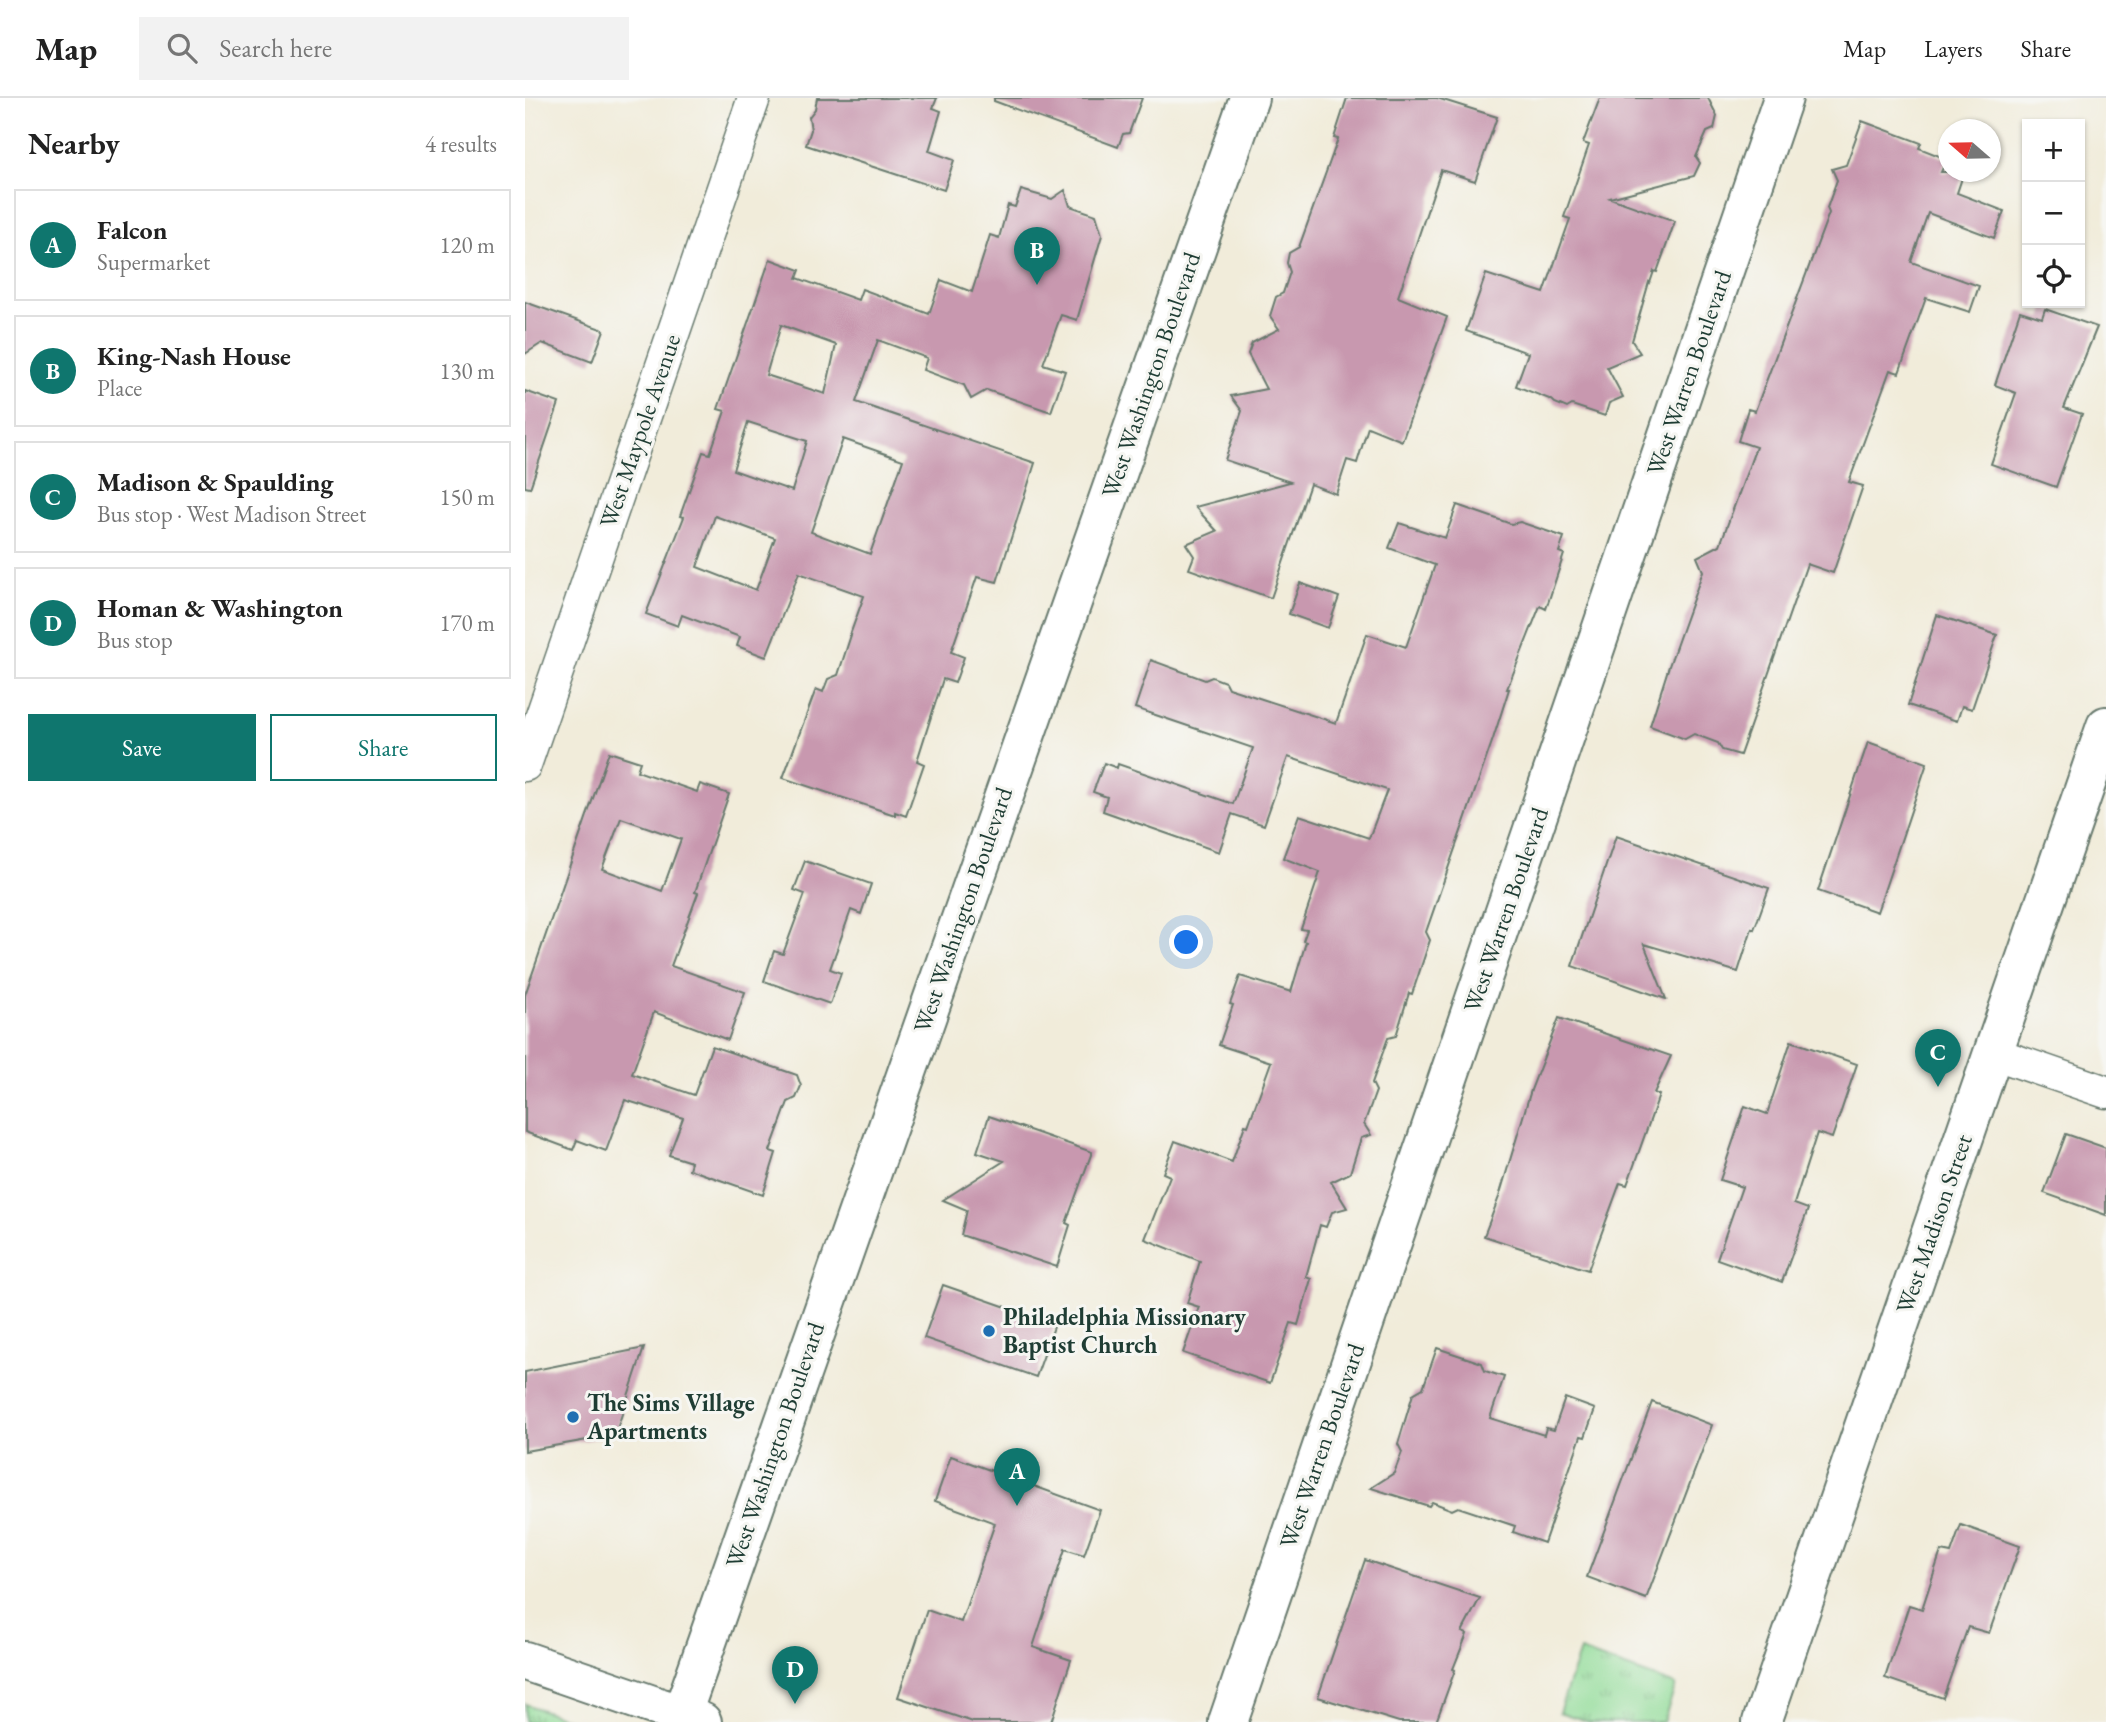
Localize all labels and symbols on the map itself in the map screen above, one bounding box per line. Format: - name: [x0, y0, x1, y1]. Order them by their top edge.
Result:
- north arrow: [1938, 119, 2001, 182]
- pin: B: [1014, 227, 1060, 285]
- street label: West Washington Boulevard: [1094, 247, 1207, 502]
- street label: West Warren Boulevard: [1639, 265, 1738, 479]
- street label: West Maypole Avenue: [592, 330, 687, 532]
- street label: West Washington Boulevard: [906, 782, 1019, 1037]
- street label: West Warren Boulevard: [1456, 802, 1555, 1016]
- your location: [1169, 925, 1203, 959]
- pin: C: [1915, 1029, 1961, 1087]
- street label: West Madison Street: [1888, 1130, 1979, 1318]
- place label: Philadelphia Missionary Baptist Church: [1003, 1301, 1246, 1360]
- street label: West Washington Boulevard: [718, 1317, 831, 1572]
- marker: Philadelphia Missionary Baptist Church: [981, 1323, 997, 1339]
- street label: West Warren Boulevard: [1272, 1338, 1371, 1552]
- place label: The Sims Village Apartments: [586, 1387, 755, 1446]
- marker: The Sims Village Apartments: [565, 1409, 581, 1425]
- pin: A: [994, 1448, 1040, 1506]
- pin: D: [772, 1646, 818, 1704]

